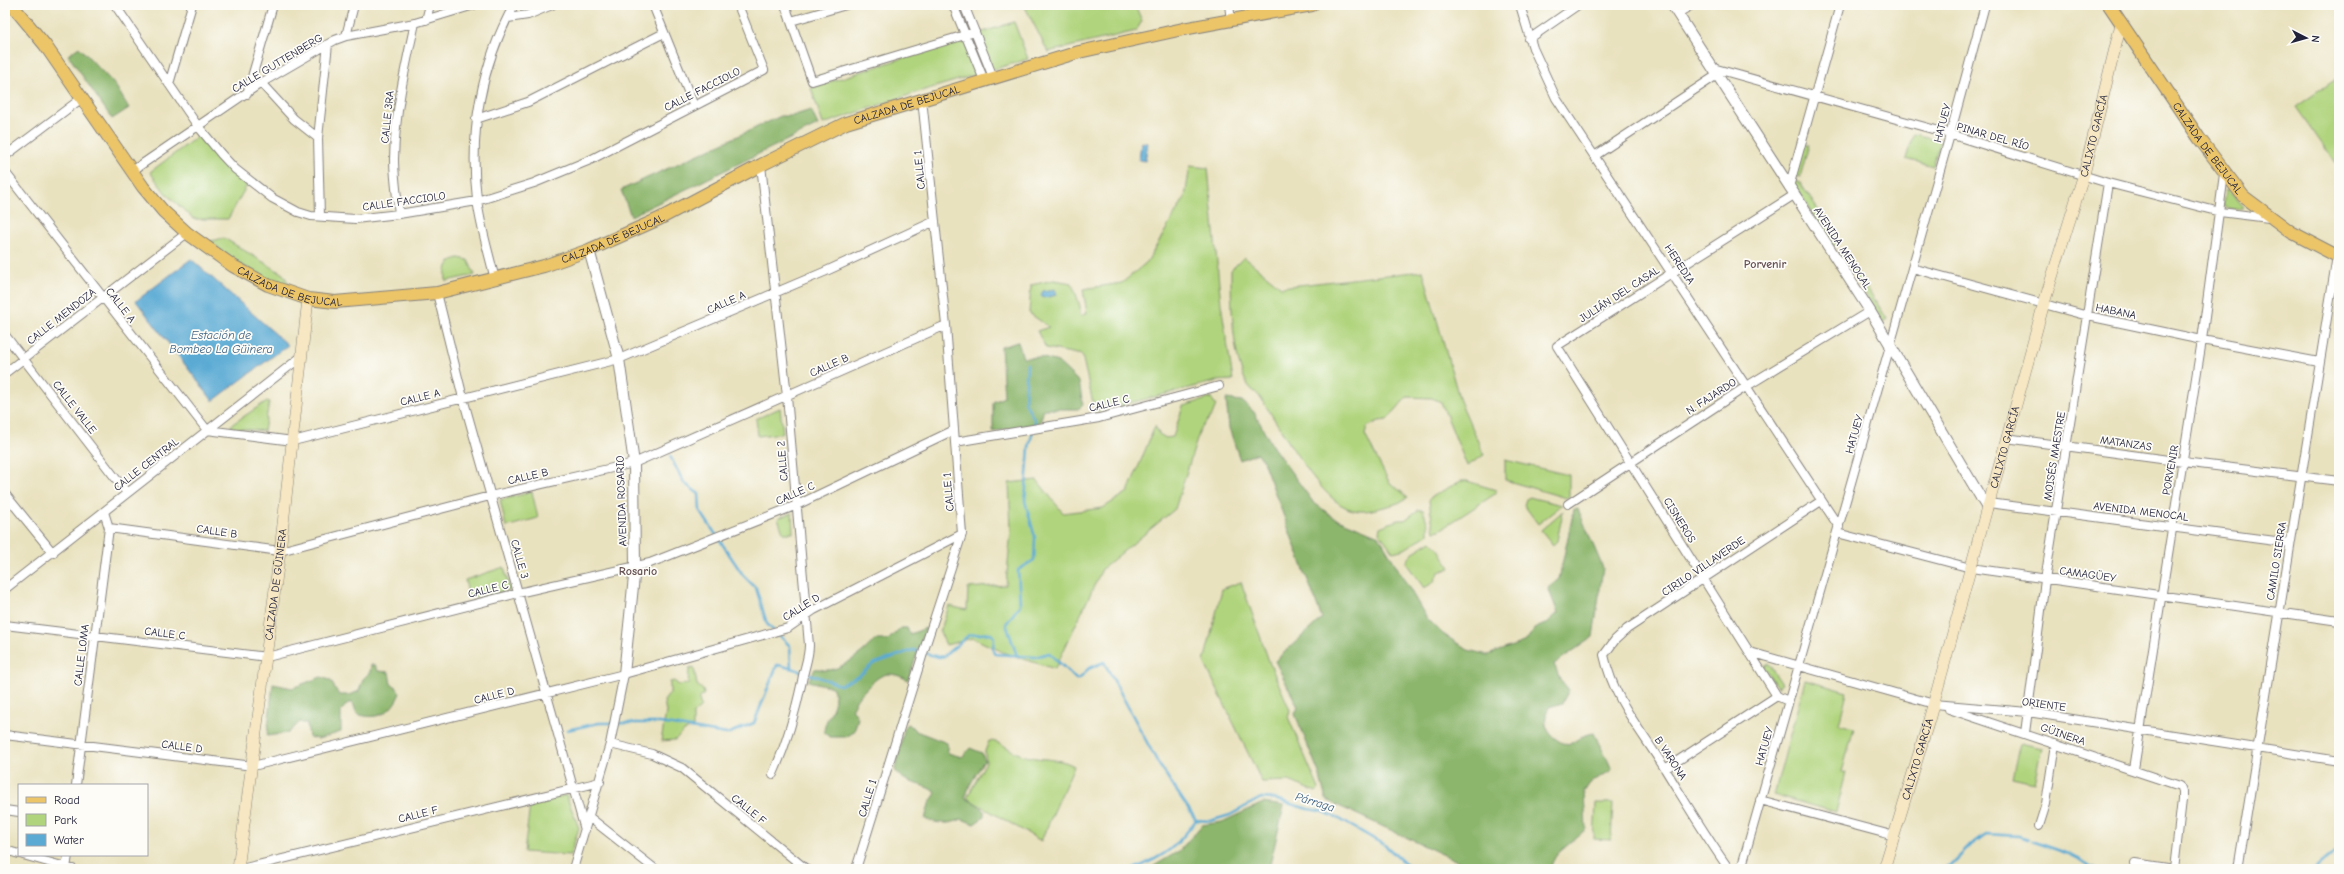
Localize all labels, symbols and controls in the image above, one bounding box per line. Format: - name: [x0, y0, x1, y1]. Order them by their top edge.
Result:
- north arrow: [2286, 18, 2326, 58]
- street label: CALLE GUTTENBERG: [230, 31, 325, 96]
- text: N: [2309, 35, 2322, 43]
- street label: CALLE FACCIOLO: [662, 65, 743, 114]
- street label: CALZADA DE BEJUCAL: [852, 82, 962, 127]
- street label: CALLE 3RA: [378, 89, 397, 144]
- street label: CALIXTO GARCÍA: [2077, 92, 2111, 178]
- street label: CALZADA DE BEJUCAL: [2170, 100, 2246, 197]
- street label: HATUEY: [1931, 102, 1954, 144]
- street label: PINAR DEL RÍO: [1955, 119, 2031, 153]
- street label: CALLE 1: [911, 150, 928, 190]
- street label: CALLE FACCIOLO: [362, 189, 446, 214]
- street label: AVENIDA MENOCAL: [1811, 205, 1874, 292]
- street label: CALZADA DE BEJUCAL: [560, 211, 667, 266]
- street label: HEREDIA: [1662, 242, 1698, 287]
- district label: Porvenir: [1744, 257, 1787, 271]
- street label: JULIÁN DEL CASAL: [1576, 262, 1662, 325]
- street label: CALZADA DE BEJUCAL: [235, 264, 343, 309]
- street label: CALLE MENDOZA: [24, 285, 99, 347]
- street label: CALLE A: [103, 285, 139, 326]
- street label: CALLE A: [705, 288, 748, 317]
- street label: HABANA: [2094, 301, 2138, 322]
- water label: Estación de Bombeo La Güinera: [169, 328, 273, 356]
- street label: CALLE B: [808, 351, 851, 380]
- street label: N. FAJARDO: [1684, 375, 1739, 417]
- street label: CALLE VALLE: [50, 378, 100, 437]
- street label: CALLE A: [399, 386, 442, 409]
- street label: CALLE C: [1088, 392, 1131, 415]
- street label: CALIXTO GARCÍA: [1987, 404, 2023, 490]
- street label: MOISÉS MAESTRE: [2040, 410, 2068, 502]
- street label: HATUEY: [1843, 413, 1866, 455]
- street label: MATANZAS: [2099, 433, 2153, 454]
- street label: CALLE CENTRAL: [111, 435, 182, 494]
- street label: CALLE 2: [774, 440, 791, 482]
- street label: PORVENIR: [2160, 444, 2181, 496]
- street label: AVENIDA ROSARIO: [613, 455, 630, 547]
- street label: CALLE B: [507, 465, 550, 487]
- street label: CALLE 1: [940, 472, 957, 512]
- street label: CALLE C: [774, 479, 817, 508]
- street label: CISNEROS: [1661, 495, 1699, 545]
- street label: AVENIDA MENOCAL: [2093, 499, 2190, 524]
- street label: CAMILO SIERRA: [2264, 520, 2289, 601]
- street label: CALLE B: [196, 522, 238, 541]
- street label: CALZADA DE GÜINERA: [262, 527, 290, 641]
- street label: CIRILO VILLAVERDE: [1659, 534, 1748, 599]
- street label: CALLE 3: [508, 538, 531, 580]
- district label: Rosario: [619, 564, 657, 578]
- street label: CAMAGÜEY: [2059, 564, 2118, 585]
- street label: CALLE C: [467, 578, 510, 601]
- street label: CALLE D: [780, 591, 822, 624]
- street label: CALLE LOMA: [71, 623, 92, 687]
- street label: CALLE C: [144, 625, 186, 642]
- street label: CALLE D: [472, 684, 516, 707]
- street label: ORIENTE: [2021, 695, 2067, 714]
- street label: CALIXTO GARCÍA: [1899, 716, 1936, 802]
- street label: GÜINERA: [2039, 721, 2088, 748]
- street label: HATUEY: [1753, 725, 1776, 767]
- street label: B VARONA: [1652, 734, 1690, 783]
- street label: CALLE D: [161, 738, 203, 755]
- street label: CALLE 1: [856, 778, 879, 819]
- legend: [18, 784, 148, 856]
- water label: Párraga: [1294, 789, 1336, 815]
- street label: CALLE F: [729, 791, 769, 828]
- text: Road: [54, 793, 80, 807]
- street label: CALLE F: [397, 803, 440, 826]
- text: Park: [54, 813, 77, 827]
- text: Water: [54, 833, 84, 847]

